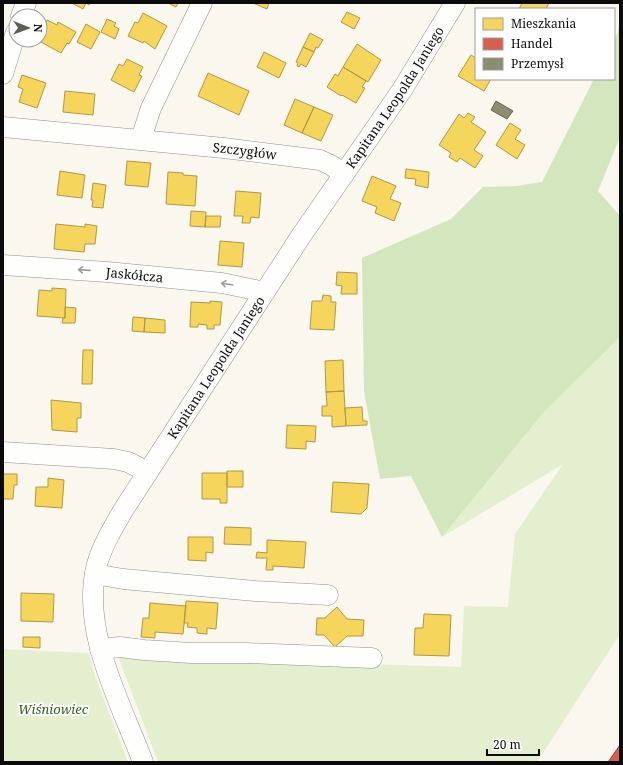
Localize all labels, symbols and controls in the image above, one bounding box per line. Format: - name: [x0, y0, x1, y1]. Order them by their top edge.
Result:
- north arrow: [8, 8, 48, 48]
- legend: [475, 8, 615, 80]
- text: Mieszkania: [511, 15, 576, 32]
- street label: Kapitana Leopolda Janiego: [341, 23, 448, 172]
- text: N: [31, 24, 46, 33]
- text: Handel: [511, 35, 553, 52]
- text: Przemysł: [511, 55, 564, 72]
- street label: Szczygłów: [212, 138, 279, 164]
- street label: Jaskółcza: [104, 263, 164, 286]
- one-way arrow: [78, 267, 91, 274]
- one-way arrow: [221, 280, 234, 288]
- street label: Kapitana Leopolda Janiego: [163, 293, 269, 442]
- park label: Wiśniowiec: [18, 700, 89, 718]
- scale bar: [487, 731, 539, 757]
- text: 20 m: [493, 736, 521, 753]

